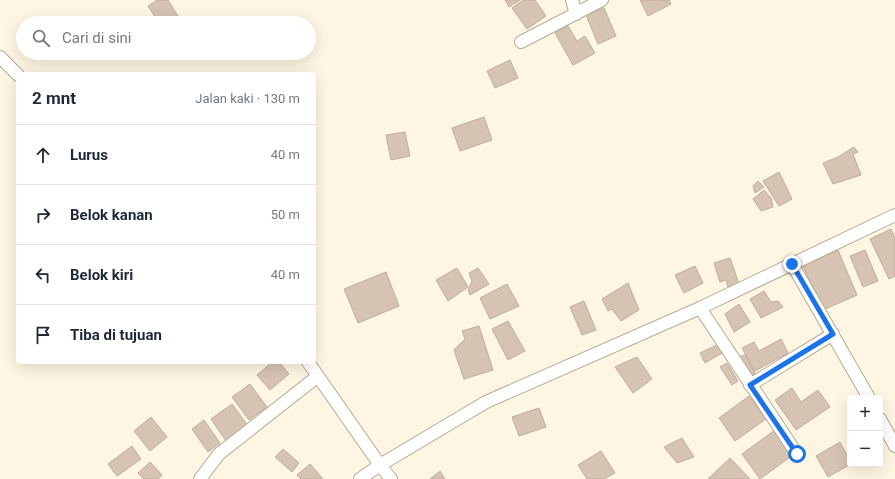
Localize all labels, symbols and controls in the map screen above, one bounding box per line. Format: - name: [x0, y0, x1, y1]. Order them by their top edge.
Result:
- search box: [16, 16, 316, 60]
- icon: search: [30, 27, 52, 49]
- text: Cari di sini: [62, 29, 132, 47]
- text: 2 mnt: [32, 88, 76, 108]
- text: Jalan kaki · 130 m: [195, 91, 300, 106]
- icon: ahead: [32, 144, 54, 166]
- text: Lurus: [70, 146, 108, 164]
- text: 40 m: [271, 147, 300, 162]
- icon: right: [32, 204, 54, 226]
- text: Belok kanan: [70, 206, 153, 224]
- text: 50 m: [271, 207, 300, 222]
- route end: [783, 255, 801, 273]
- icon: left: [32, 264, 54, 286]
- text: Belok kiri: [70, 266, 133, 284]
- text: 40 m: [271, 267, 300, 282]
- icon: arrive: [32, 324, 54, 346]
- text: Tiba di tujuan: [70, 326, 162, 344]
- map controls: [847, 395, 883, 467]
- button: +: [847, 395, 883, 431]
- button: −: [847, 431, 883, 467]
- route start: [788, 445, 806, 463]

